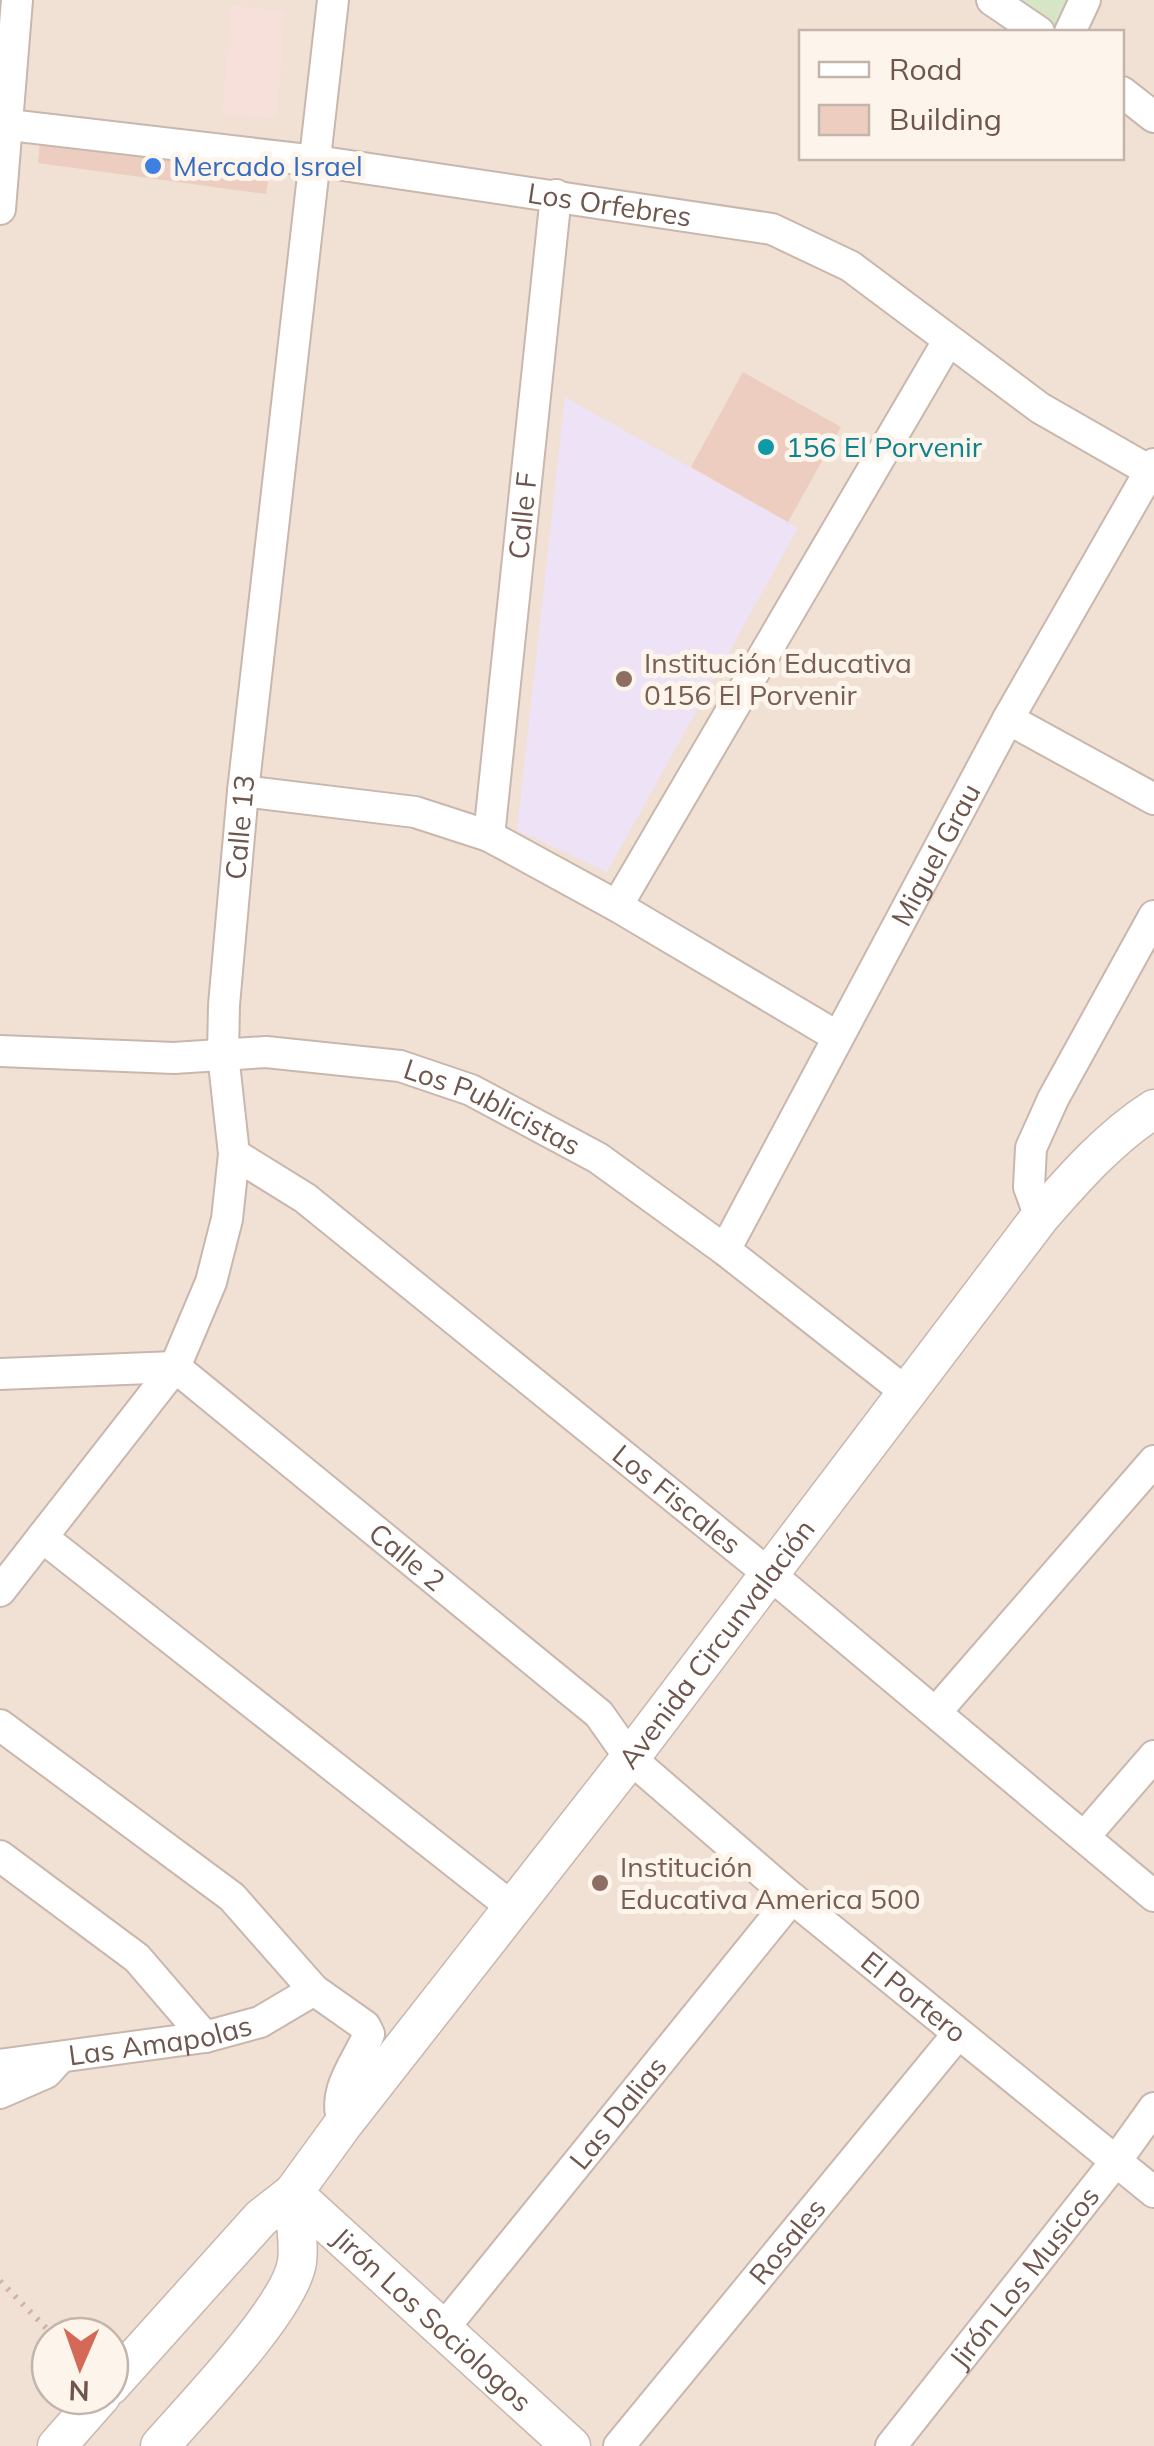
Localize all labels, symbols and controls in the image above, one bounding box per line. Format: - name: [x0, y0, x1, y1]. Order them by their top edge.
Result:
- legend: [799, 30, 1124, 160]
- text: Road: [889, 50, 963, 88]
- text: Building: [889, 100, 1002, 138]
- place label: Mercado Israel: [173, 148, 363, 183]
- marker: Mercado Israel: [142, 155, 164, 177]
- street label: Los Orfebres: [525, 175, 694, 234]
- place label: 156 El Porvenir: [786, 429, 983, 464]
- marker: 156 El Porvenir: [755, 436, 777, 458]
- street label: Calle F: [500, 471, 544, 561]
- place label: Institución Educativa 0156 El Porvenir: [644, 645, 912, 712]
- marker: Institución Educativa 0156 El Porvenir: [613, 668, 635, 690]
- street label: Calle 13: [217, 773, 262, 881]
- street label: Miguel Grau: [883, 777, 987, 932]
- street label: Los Publicistas: [399, 1051, 587, 1162]
- street label: Los Fiscales: [606, 1436, 748, 1561]
- street label: Avenida Circunvalación: [610, 1512, 822, 1775]
- street label: Calle 2: [362, 1515, 453, 1598]
- place label: Institución Educativa America 500: [620, 1849, 921, 1916]
- marker: Institución Educativa America 500: [589, 1872, 611, 1894]
- street label: El Portero: [854, 1943, 974, 2050]
- street label: Las Amapolas: [66, 2007, 256, 2072]
- street label: Las Dalias: [561, 2049, 674, 2176]
- street label: Jirón Los Musicos: [941, 2179, 1106, 2375]
- street label: Rosales: [741, 2191, 833, 2291]
- street label: Jirón Los Sociologos: [325, 2220, 539, 2419]
- north arrow: [30, 2316, 130, 2416]
- text: N: [68, 2374, 90, 2409]

